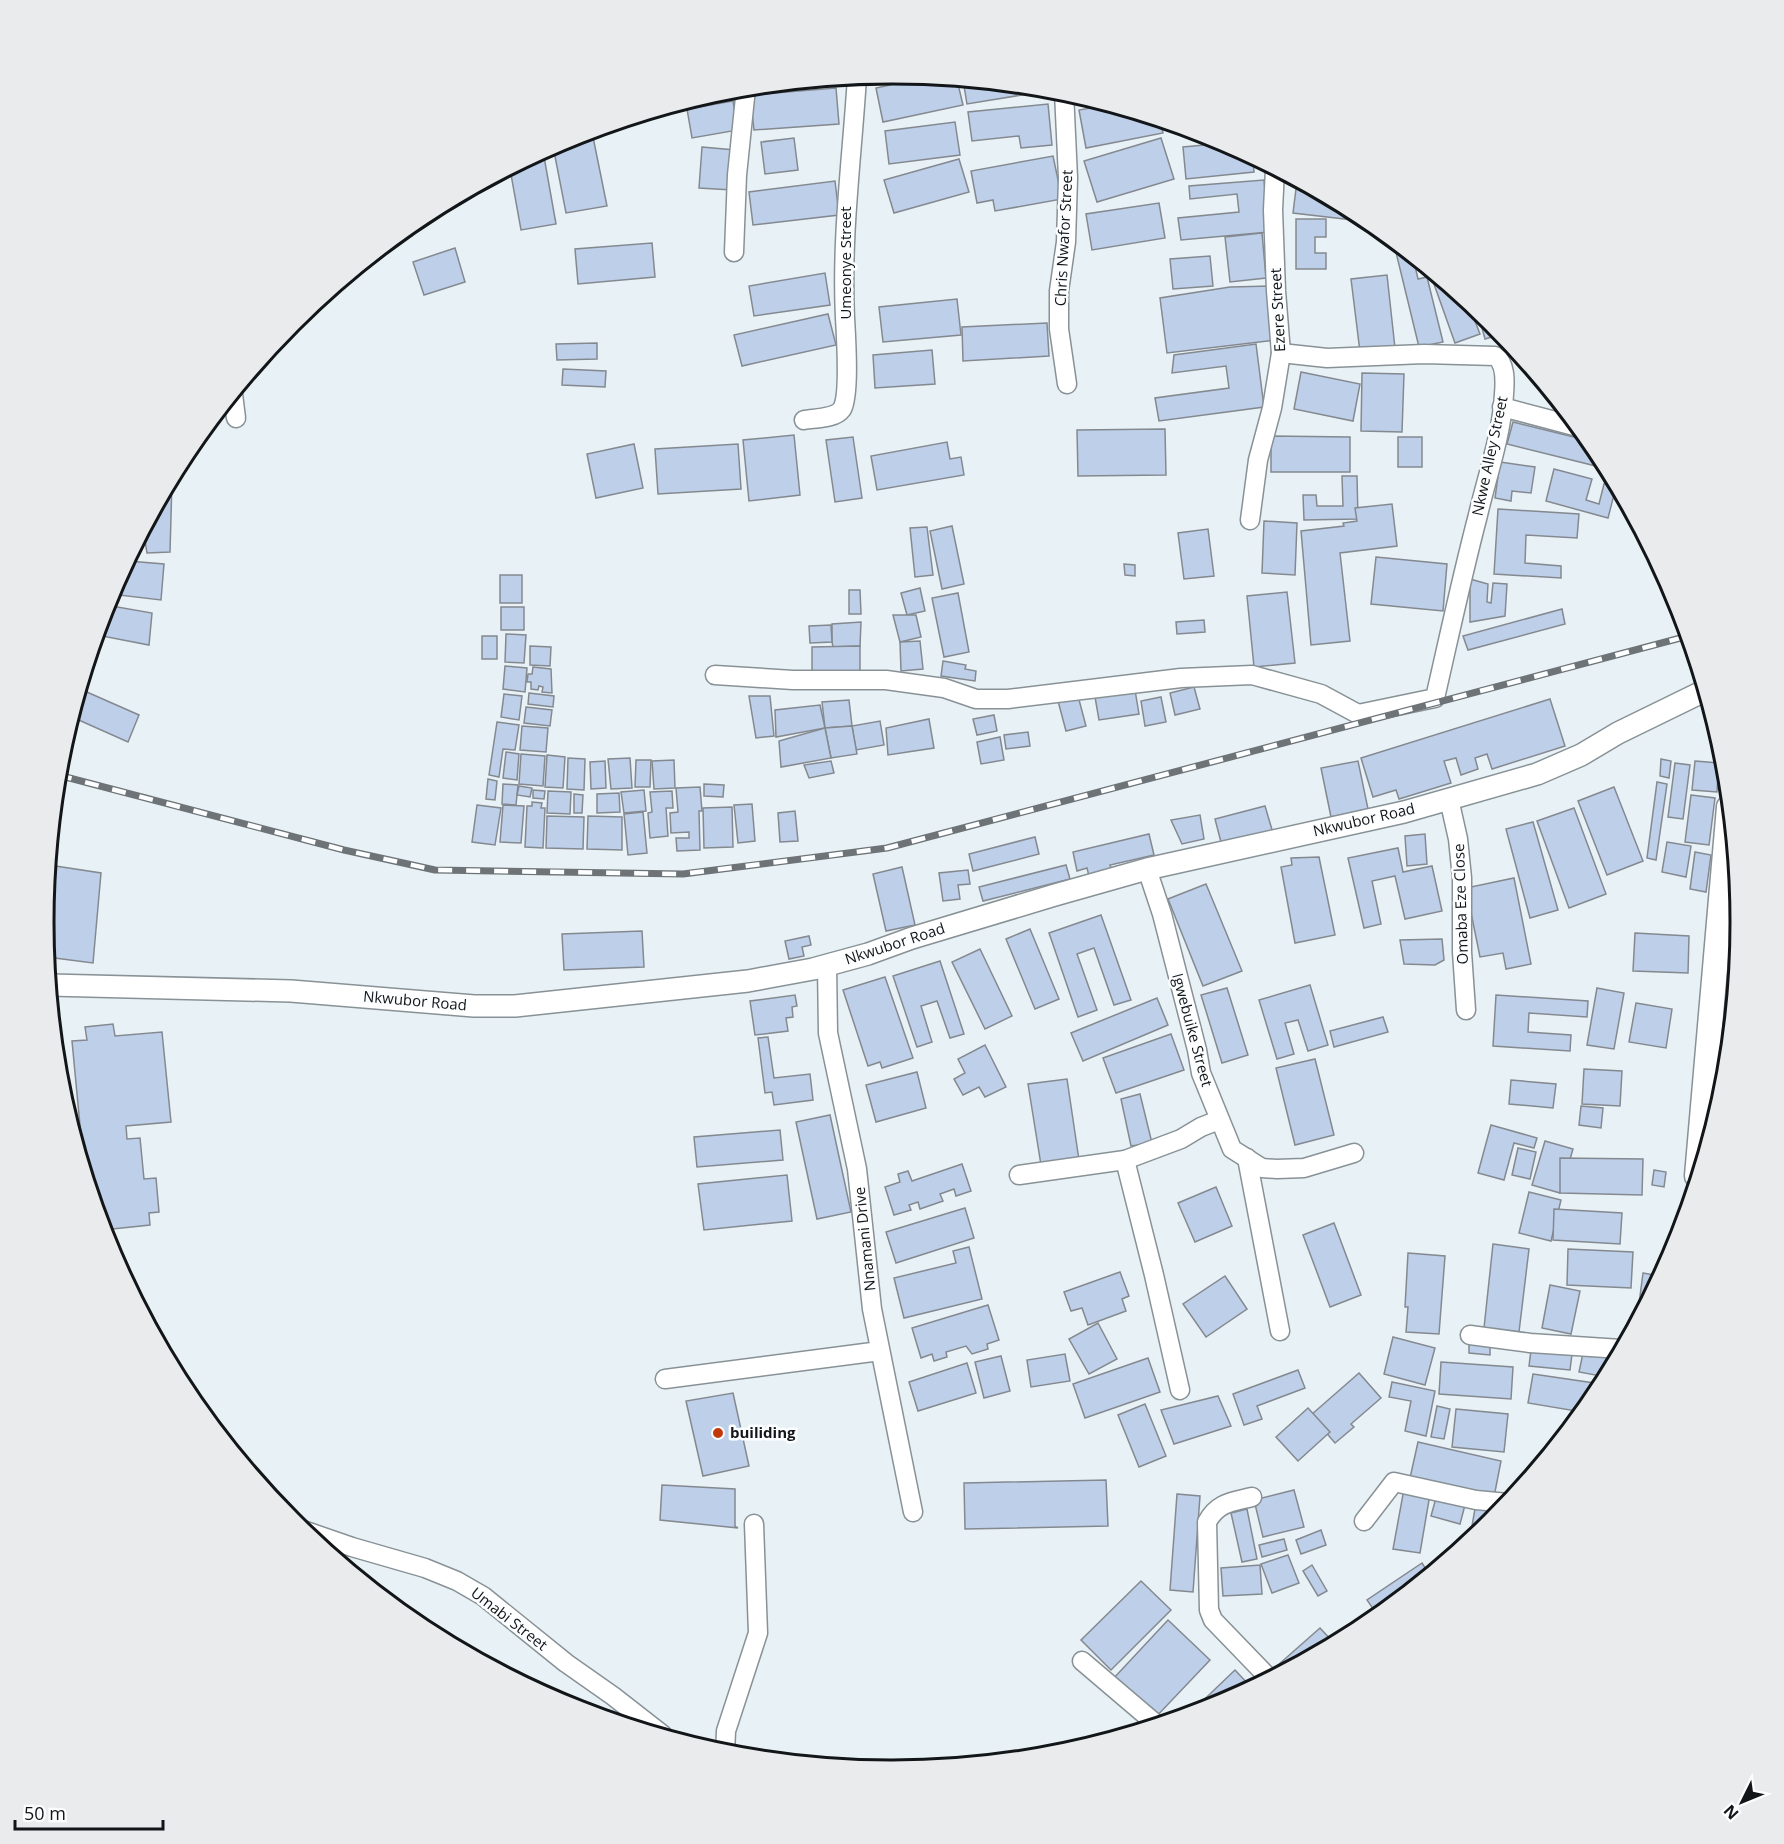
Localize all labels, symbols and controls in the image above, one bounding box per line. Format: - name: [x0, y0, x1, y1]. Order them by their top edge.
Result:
- street label: Chris Nwafor Street: [1049, 169, 1077, 307]
- street label: Umeonye Street: [835, 206, 855, 320]
- street label: Ezere Street: [1265, 268, 1289, 353]
- street label: Nkwe Alley Street: [1467, 394, 1511, 517]
- street label: Nkwubor Road: [1311, 798, 1417, 840]
- street label: Omaba Eze Close: [1448, 843, 1472, 965]
- street label: Nkwubor Road: [842, 917, 947, 969]
- street label: Igwebuike Street: [1168, 971, 1218, 1089]
- street label: Nkwubor Road: [362, 986, 468, 1014]
- street label: Nnamani Drive: [849, 1186, 879, 1292]
- place label: builiding: [730, 1422, 796, 1442]
- marker: builiding: [711, 1426, 725, 1440]
- street label: Umabi Street: [467, 1582, 552, 1654]
- north arrow: [1712, 1772, 1772, 1832]
- scale bar: [15, 1793, 164, 1831]
- text: N: [1719, 1800, 1744, 1824]
- text: 50 m: [24, 1801, 66, 1825]

